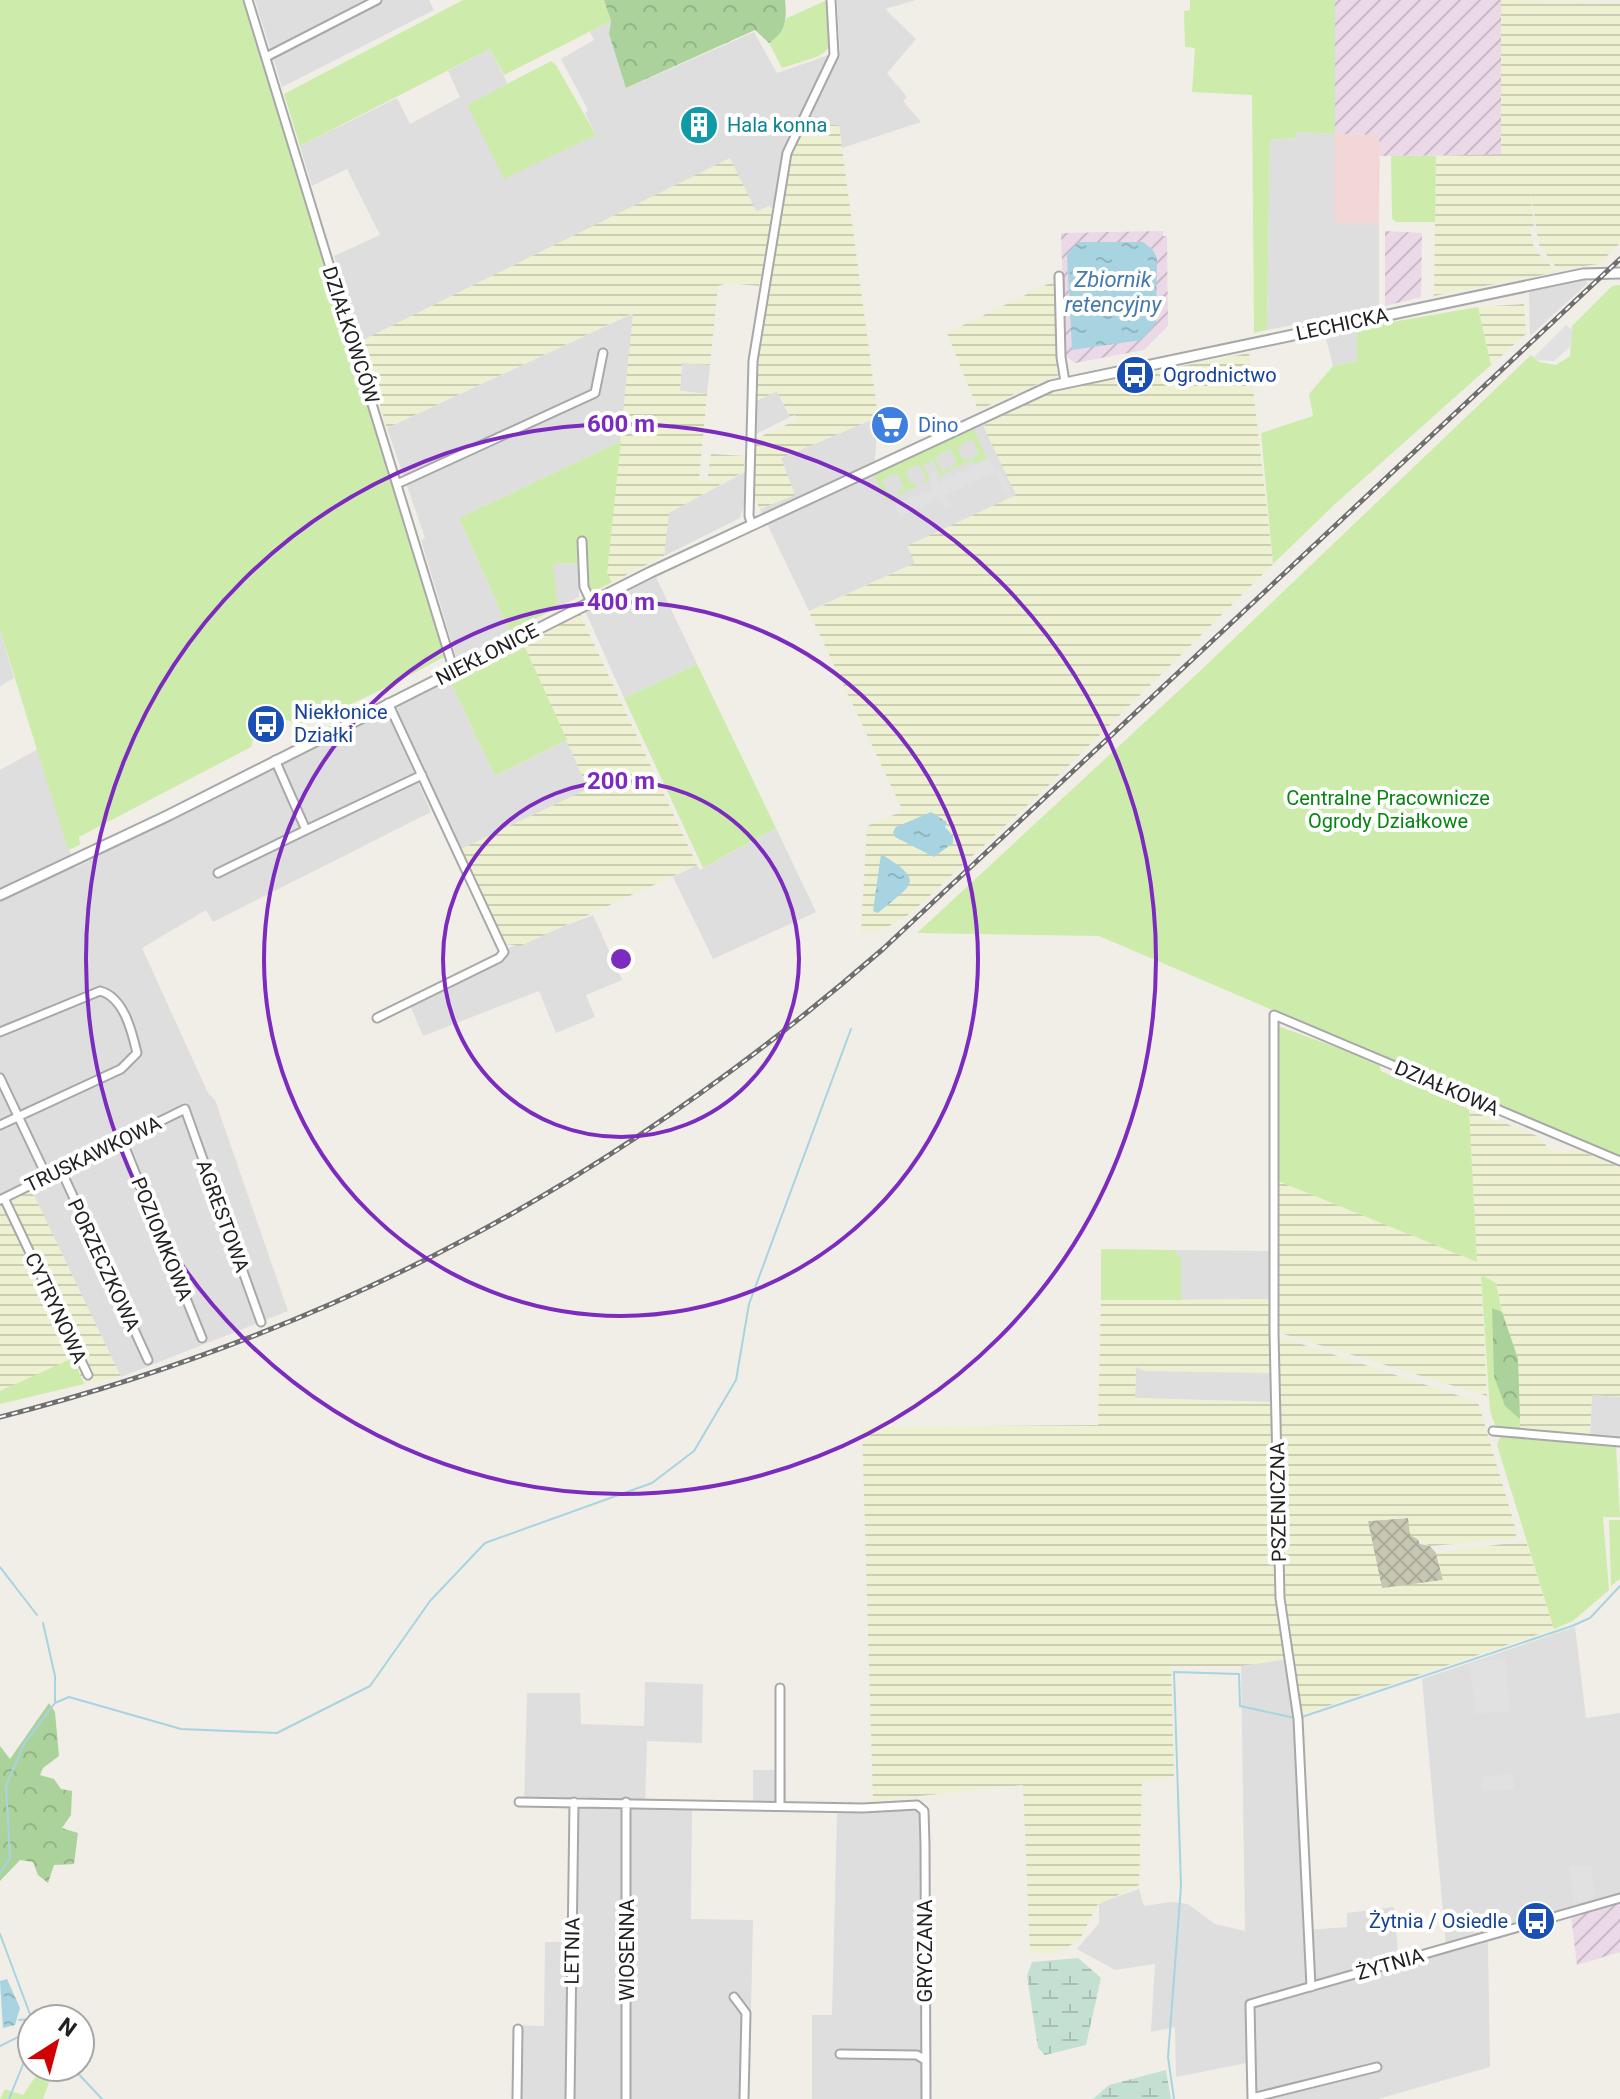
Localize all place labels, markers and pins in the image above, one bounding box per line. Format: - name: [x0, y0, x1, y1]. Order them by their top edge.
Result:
- building icon: Hala konna: [678, 104, 720, 146]
- place label: Hala konna: [727, 113, 827, 137]
- bus stop icon: Ogrodnictwo: [1114, 354, 1156, 396]
- place label: Ogrodnictwo: [1163, 363, 1277, 387]
- supermarket icon: Dino: [869, 404, 911, 446]
- place label: Dino: [918, 413, 958, 437]
- place label: Niekłonice Działki: [294, 700, 388, 747]
- bus stop icon: Niekłonice Działki: [245, 703, 287, 745]
- centre of rings: [607, 945, 635, 973]
- bus stop icon: Żytnia / Osiedle: [1515, 1900, 1557, 1942]
- place label: Żytnia / Osiedle: [1369, 1909, 1508, 1933]

